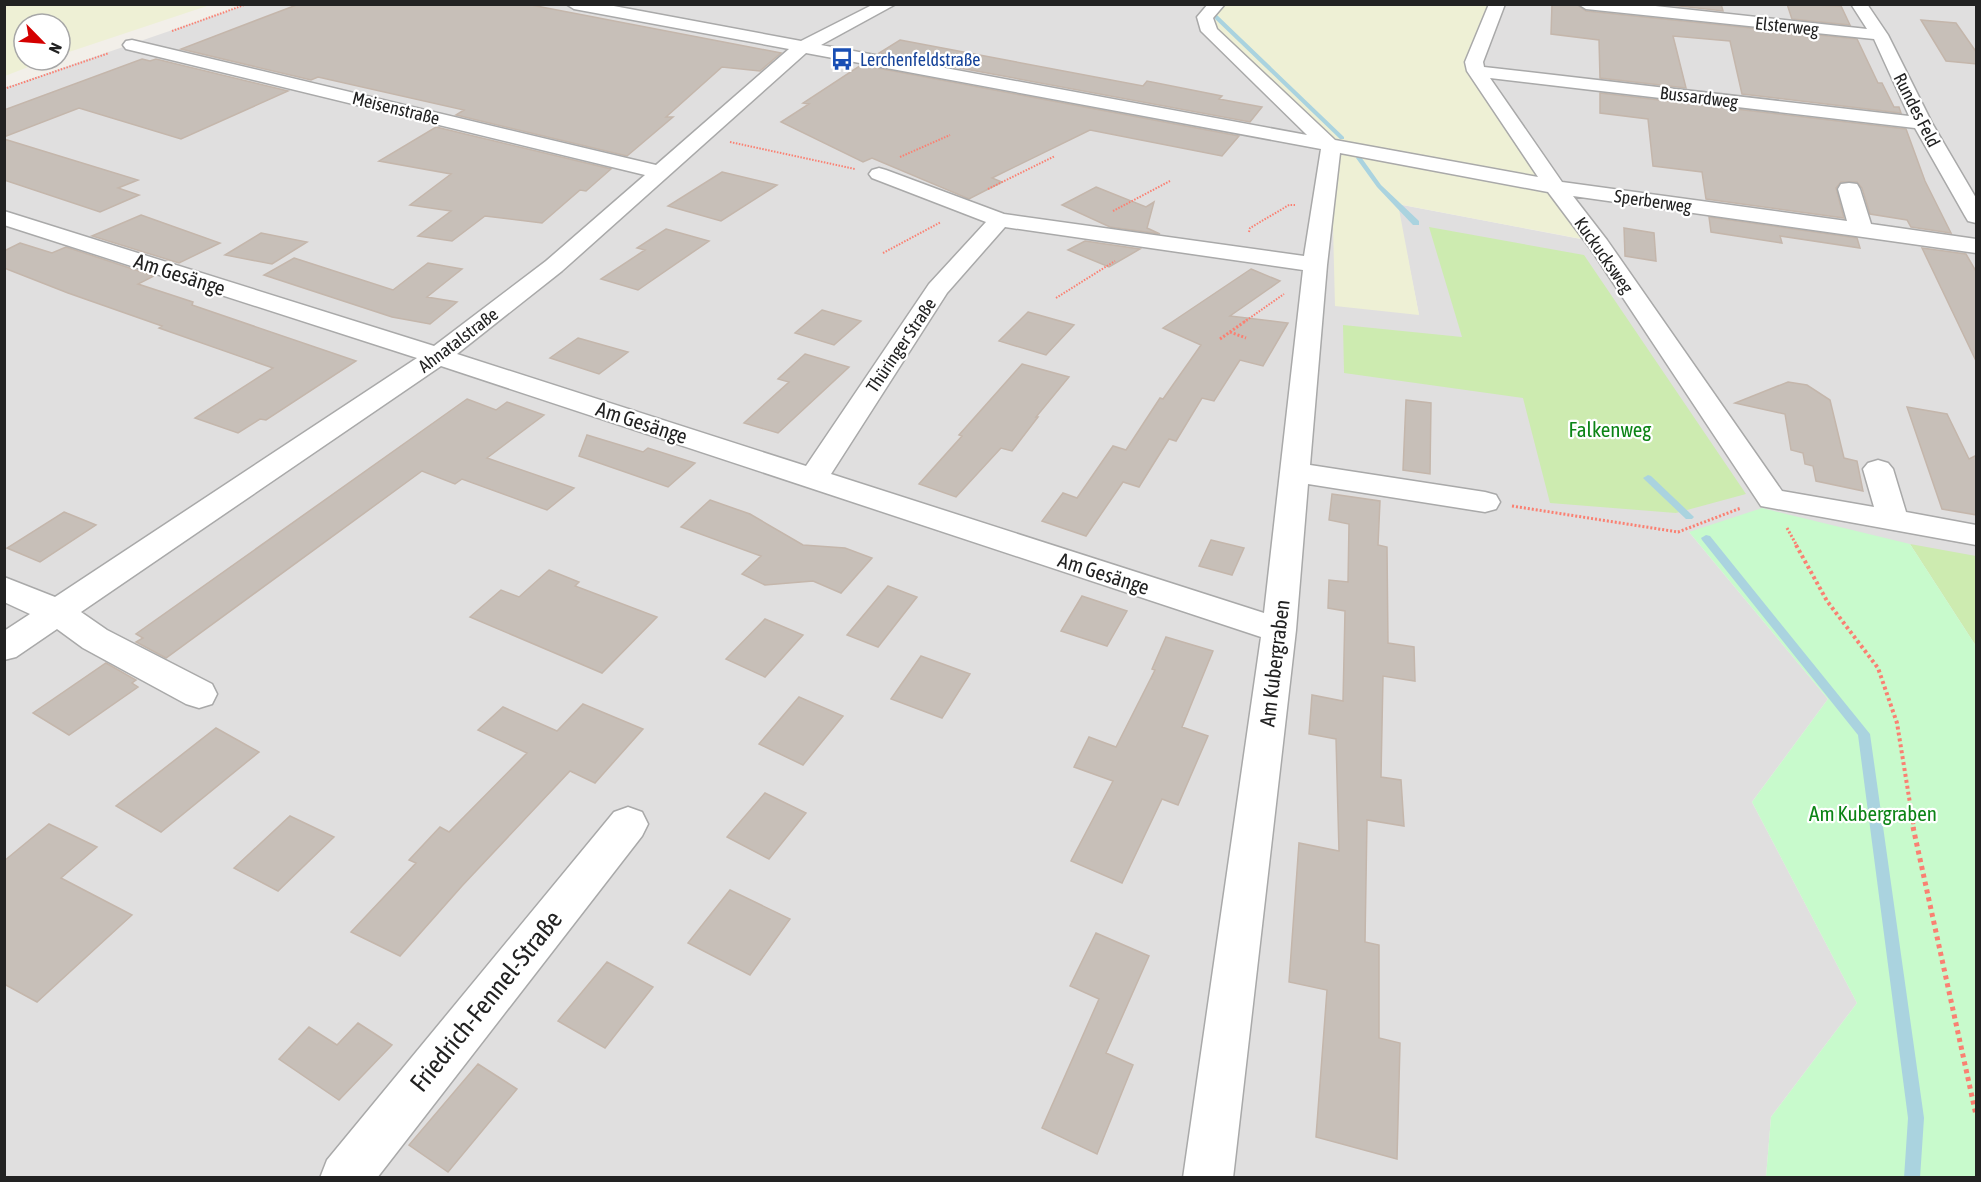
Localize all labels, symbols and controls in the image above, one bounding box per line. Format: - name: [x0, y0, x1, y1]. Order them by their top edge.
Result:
- north arrow: [12, 12, 72, 72]
- street label: Elsterweg: [1754, 12, 1820, 40]
- text: N: [45, 40, 66, 56]
- bus stop icon: Lerchenfeldstraße: [829, 46, 855, 72]
- place label: Lerchenfeldstraße: [860, 49, 981, 70]
- street label: Rundes Feld: [1889, 70, 1945, 150]
- street label: Bussardweg: [1659, 82, 1740, 112]
- street label: Meisenstraße: [350, 87, 442, 129]
- street label: Sperberweg: [1613, 185, 1693, 217]
- street label: Kuckucksweg: [1570, 213, 1638, 297]
- street label: Am Gesänge: [131, 248, 229, 300]
- street label: Thüringer Straße: [862, 294, 940, 396]
- street label: Ahnatalstraße: [414, 303, 502, 377]
- street label: Am Gesänge: [593, 396, 691, 448]
- park label: Falkenweg: [1569, 417, 1651, 441]
- street label: Am Gesänge: [1055, 547, 1153, 599]
- street label: Am Kubergraben: [1254, 598, 1294, 728]
- park label: Am Kubergraben: [1809, 801, 1937, 825]
- street label: Friedrich-Fennel-Straße: [404, 905, 568, 1097]

